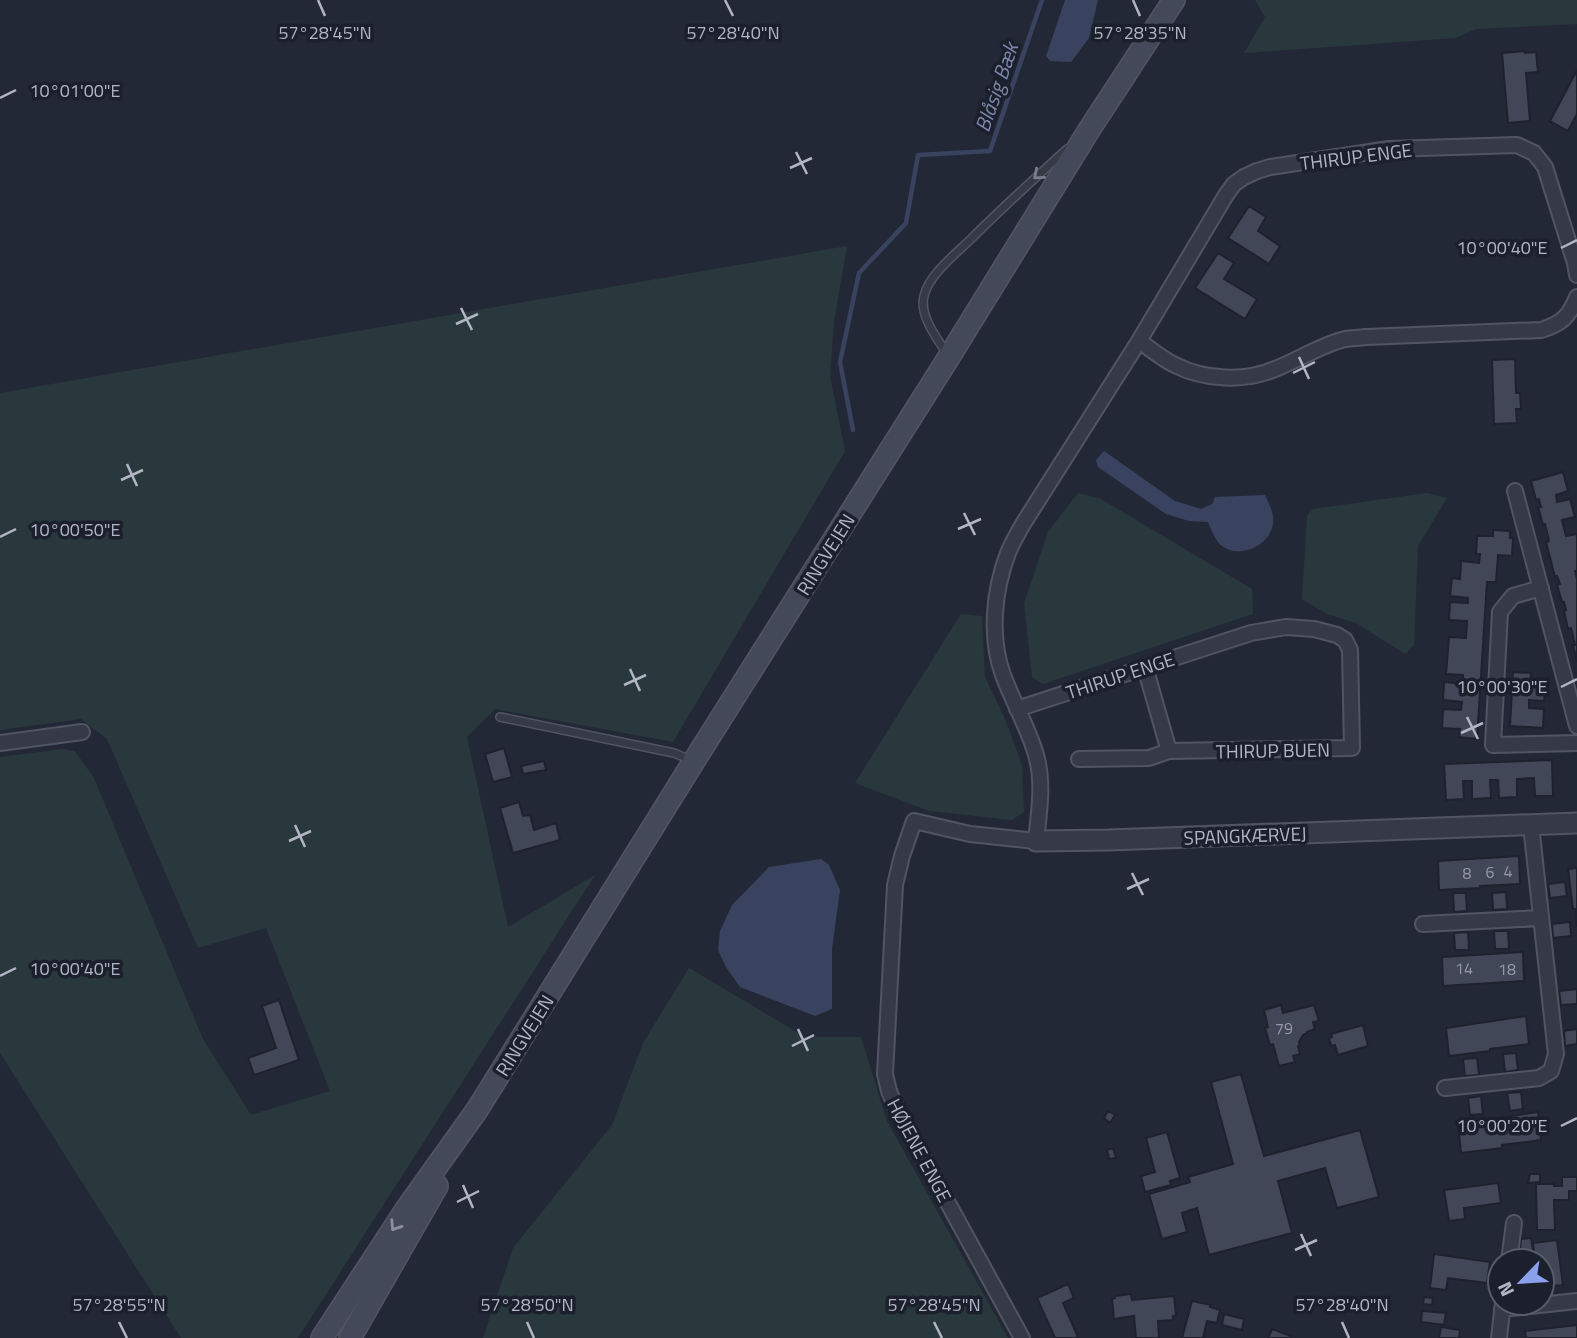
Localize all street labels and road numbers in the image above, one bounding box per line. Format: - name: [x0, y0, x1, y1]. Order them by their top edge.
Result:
- street label: THIRUP ENGE: [1298, 135, 1414, 177]
- street label: RINGVEJEN: [789, 508, 861, 600]
- street label: THIRUP ENGE: [1062, 644, 1178, 706]
- street label: THIRUP BUEN: [1216, 735, 1330, 765]
- street label: SPANGKÆRVEJ: [1183, 818, 1307, 852]
- street label: RINGVEJEN: [488, 989, 560, 1081]
- street label: HØJENE ENGE: [880, 1093, 960, 1207]

